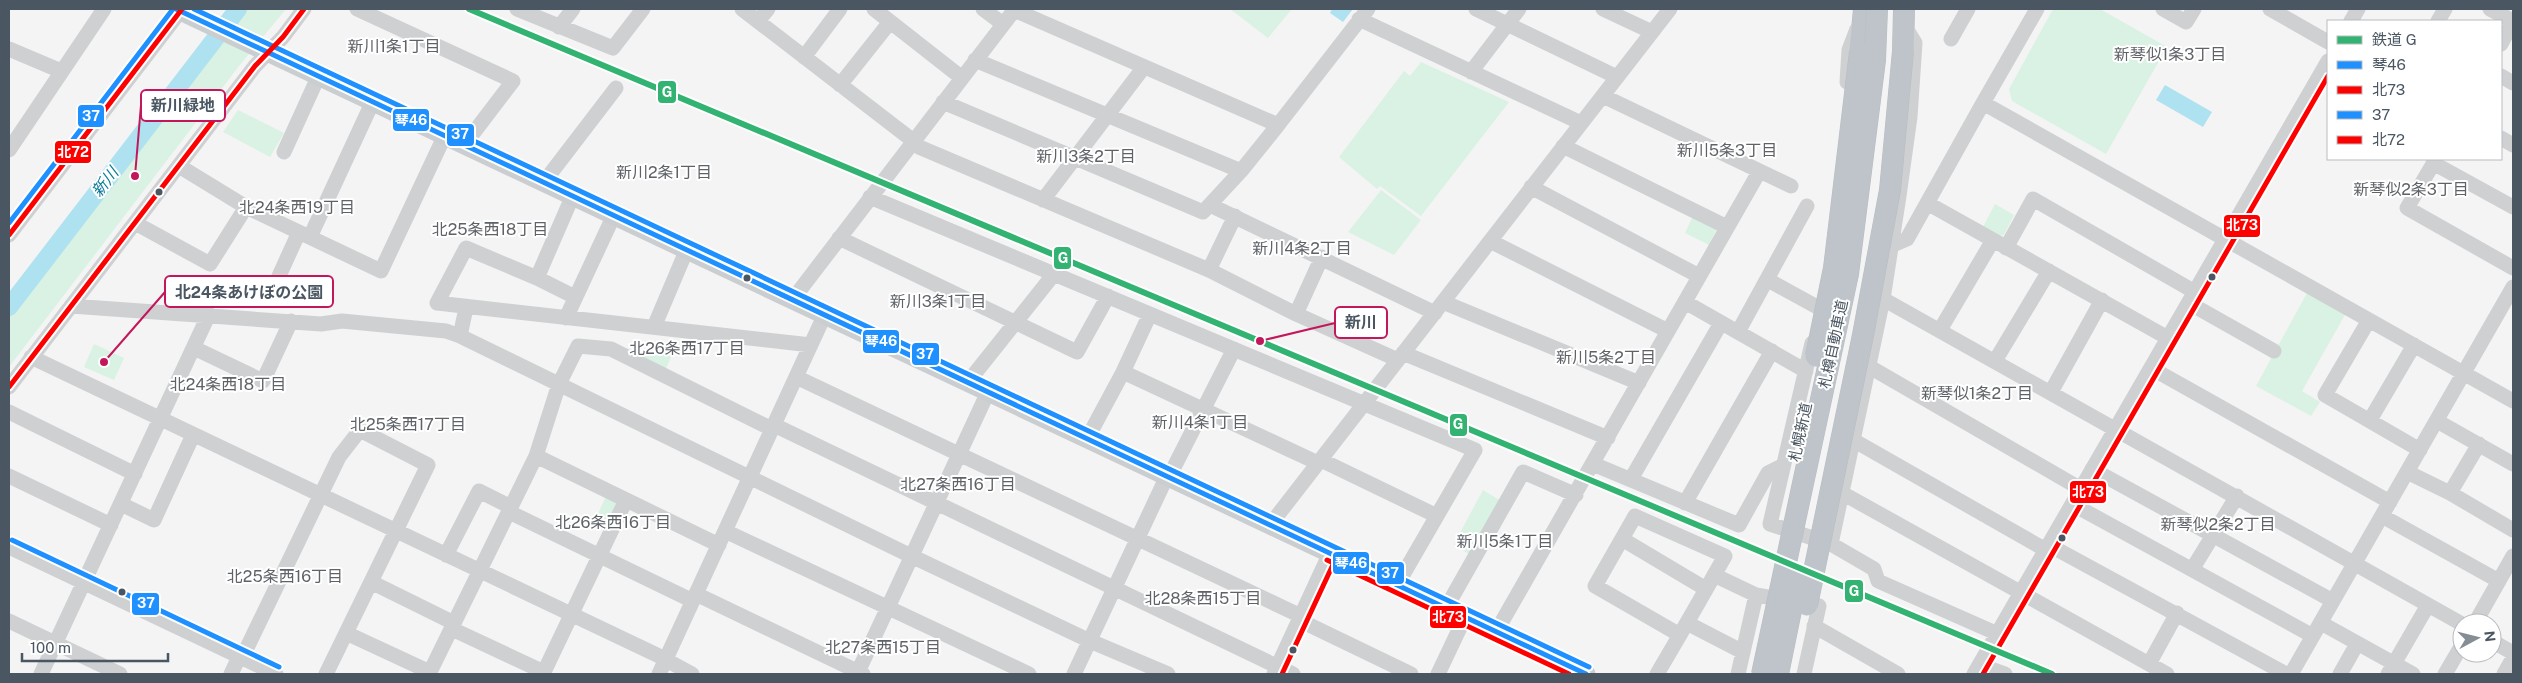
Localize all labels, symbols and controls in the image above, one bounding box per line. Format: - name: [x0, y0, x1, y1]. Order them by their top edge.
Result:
- legend: [2327, 20, 2502, 160]
- text: 鉄道 G: [2372, 31, 2417, 48]
- district label: 新川1条1丁目: [347, 37, 441, 56]
- district label: 新琴似1条3丁目: [2114, 45, 2226, 64]
- text: 琴46: [2372, 56, 2406, 73]
- line badge: G: [657, 80, 677, 104]
- text: 北73: [2372, 81, 2405, 98]
- text: G: [662, 84, 672, 100]
- callout: 新川緑地: [141, 90, 225, 121]
- text: 新川緑地: [151, 96, 215, 115]
- line badge: 37: [77, 104, 105, 128]
- text: 37: [2372, 106, 2390, 123]
- text: 37: [82, 108, 100, 124]
- line badge: 琴46: [392, 108, 430, 132]
- text: 琴46: [395, 112, 427, 128]
- line badge: 37: [446, 123, 475, 147]
- text: 37: [451, 126, 469, 142]
- text: 北72: [2372, 131, 2405, 148]
- line badge: 北72: [54, 140, 92, 164]
- district label: 新川5条3丁目: [1677, 141, 1777, 160]
- text: 北72: [57, 144, 89, 160]
- district label: 新川3条2丁目: [1036, 147, 1136, 166]
- water label: 新川: [88, 162, 124, 200]
- district label: 新川2条1丁目: [616, 163, 712, 182]
- district label: 新琴似2条3丁目: [2353, 180, 2469, 199]
- unlabelled marker: [154, 187, 164, 197]
- district label: 北24条西19丁目: [239, 198, 355, 217]
- line badge: 北73: [2223, 214, 2261, 238]
- text: 北73: [2226, 217, 2258, 233]
- district label: 北25条西18丁目: [432, 220, 548, 239]
- district label: 新川4条2丁目: [1252, 239, 1352, 258]
- line badge: G: [1053, 246, 1072, 270]
- text: G: [1058, 250, 1068, 266]
- unlabelled marker: [2207, 272, 2217, 282]
- unlabelled marker: [742, 273, 752, 283]
- callout: 北24条あけぼの公園: [165, 276, 333, 307]
- text: 北24条あけぼの公園: [175, 283, 323, 302]
- district label: 新川3条1丁目: [890, 292, 986, 311]
- street label: 札樽自動車道: [1815, 298, 1851, 390]
- callout: 新川: [1335, 307, 1387, 338]
- text: 新川: [1345, 313, 1377, 332]
- line badge: 琴46: [862, 329, 900, 354]
- text: 琴46: [865, 333, 897, 349]
- district label: 北26条西17丁目: [629, 339, 745, 358]
- line badge: 37: [911, 342, 940, 366]
- text: 37: [916, 346, 934, 362]
- district label: 新川5条2丁目: [1556, 348, 1656, 367]
- district label: 北24条西18丁目: [170, 375, 286, 394]
- district label: 新琴似1条2丁目: [1921, 384, 2033, 403]
- street label: 札幌新道: [1785, 401, 1815, 463]
- district label: 新川4条1丁目: [1152, 413, 1248, 432]
- line badge: G: [1449, 413, 1468, 437]
- district label: 北25条西17丁目: [350, 415, 466, 434]
- text: G: [1453, 416, 1463, 432]
- district label: 北27条西16丁目: [900, 475, 1016, 494]
- line badge: 北73: [2069, 480, 2107, 504]
- text: 北73: [2072, 484, 2104, 500]
- district label: 北26条西16丁目: [555, 513, 671, 532]
- district label: 新琴似2条2丁目: [2160, 515, 2276, 534]
- district label: 新川5条1丁目: [1457, 532, 1553, 551]
- unlabelled marker: [2057, 533, 2067, 543]
- line badge: 琴46: [1332, 551, 1370, 575]
- text: 琴46: [1335, 555, 1367, 571]
- line badge: 37: [1376, 561, 1405, 585]
- text: 37: [1381, 565, 1399, 581]
- district label: 北25条西16丁目: [227, 567, 343, 586]
- line badge: G: [1844, 579, 1864, 603]
- text: G: [1849, 583, 1859, 599]
- unlabelled marker: [117, 587, 127, 597]
- district label: 北28条西15丁目: [1145, 589, 1261, 608]
- line badge: 37: [131, 592, 160, 616]
- text: 37: [137, 595, 155, 611]
- line badge: 北73: [1429, 605, 1467, 629]
- text: 北73: [1432, 609, 1464, 625]
- north arrow: [2452, 613, 2502, 663]
- scale bar: [22, 630, 169, 662]
- text: N: [2481, 630, 2499, 643]
- district label: 北27条西15丁目: [825, 638, 941, 657]
- text: 100 m: [30, 639, 71, 656]
- unlabelled marker: [1288, 645, 1298, 655]

